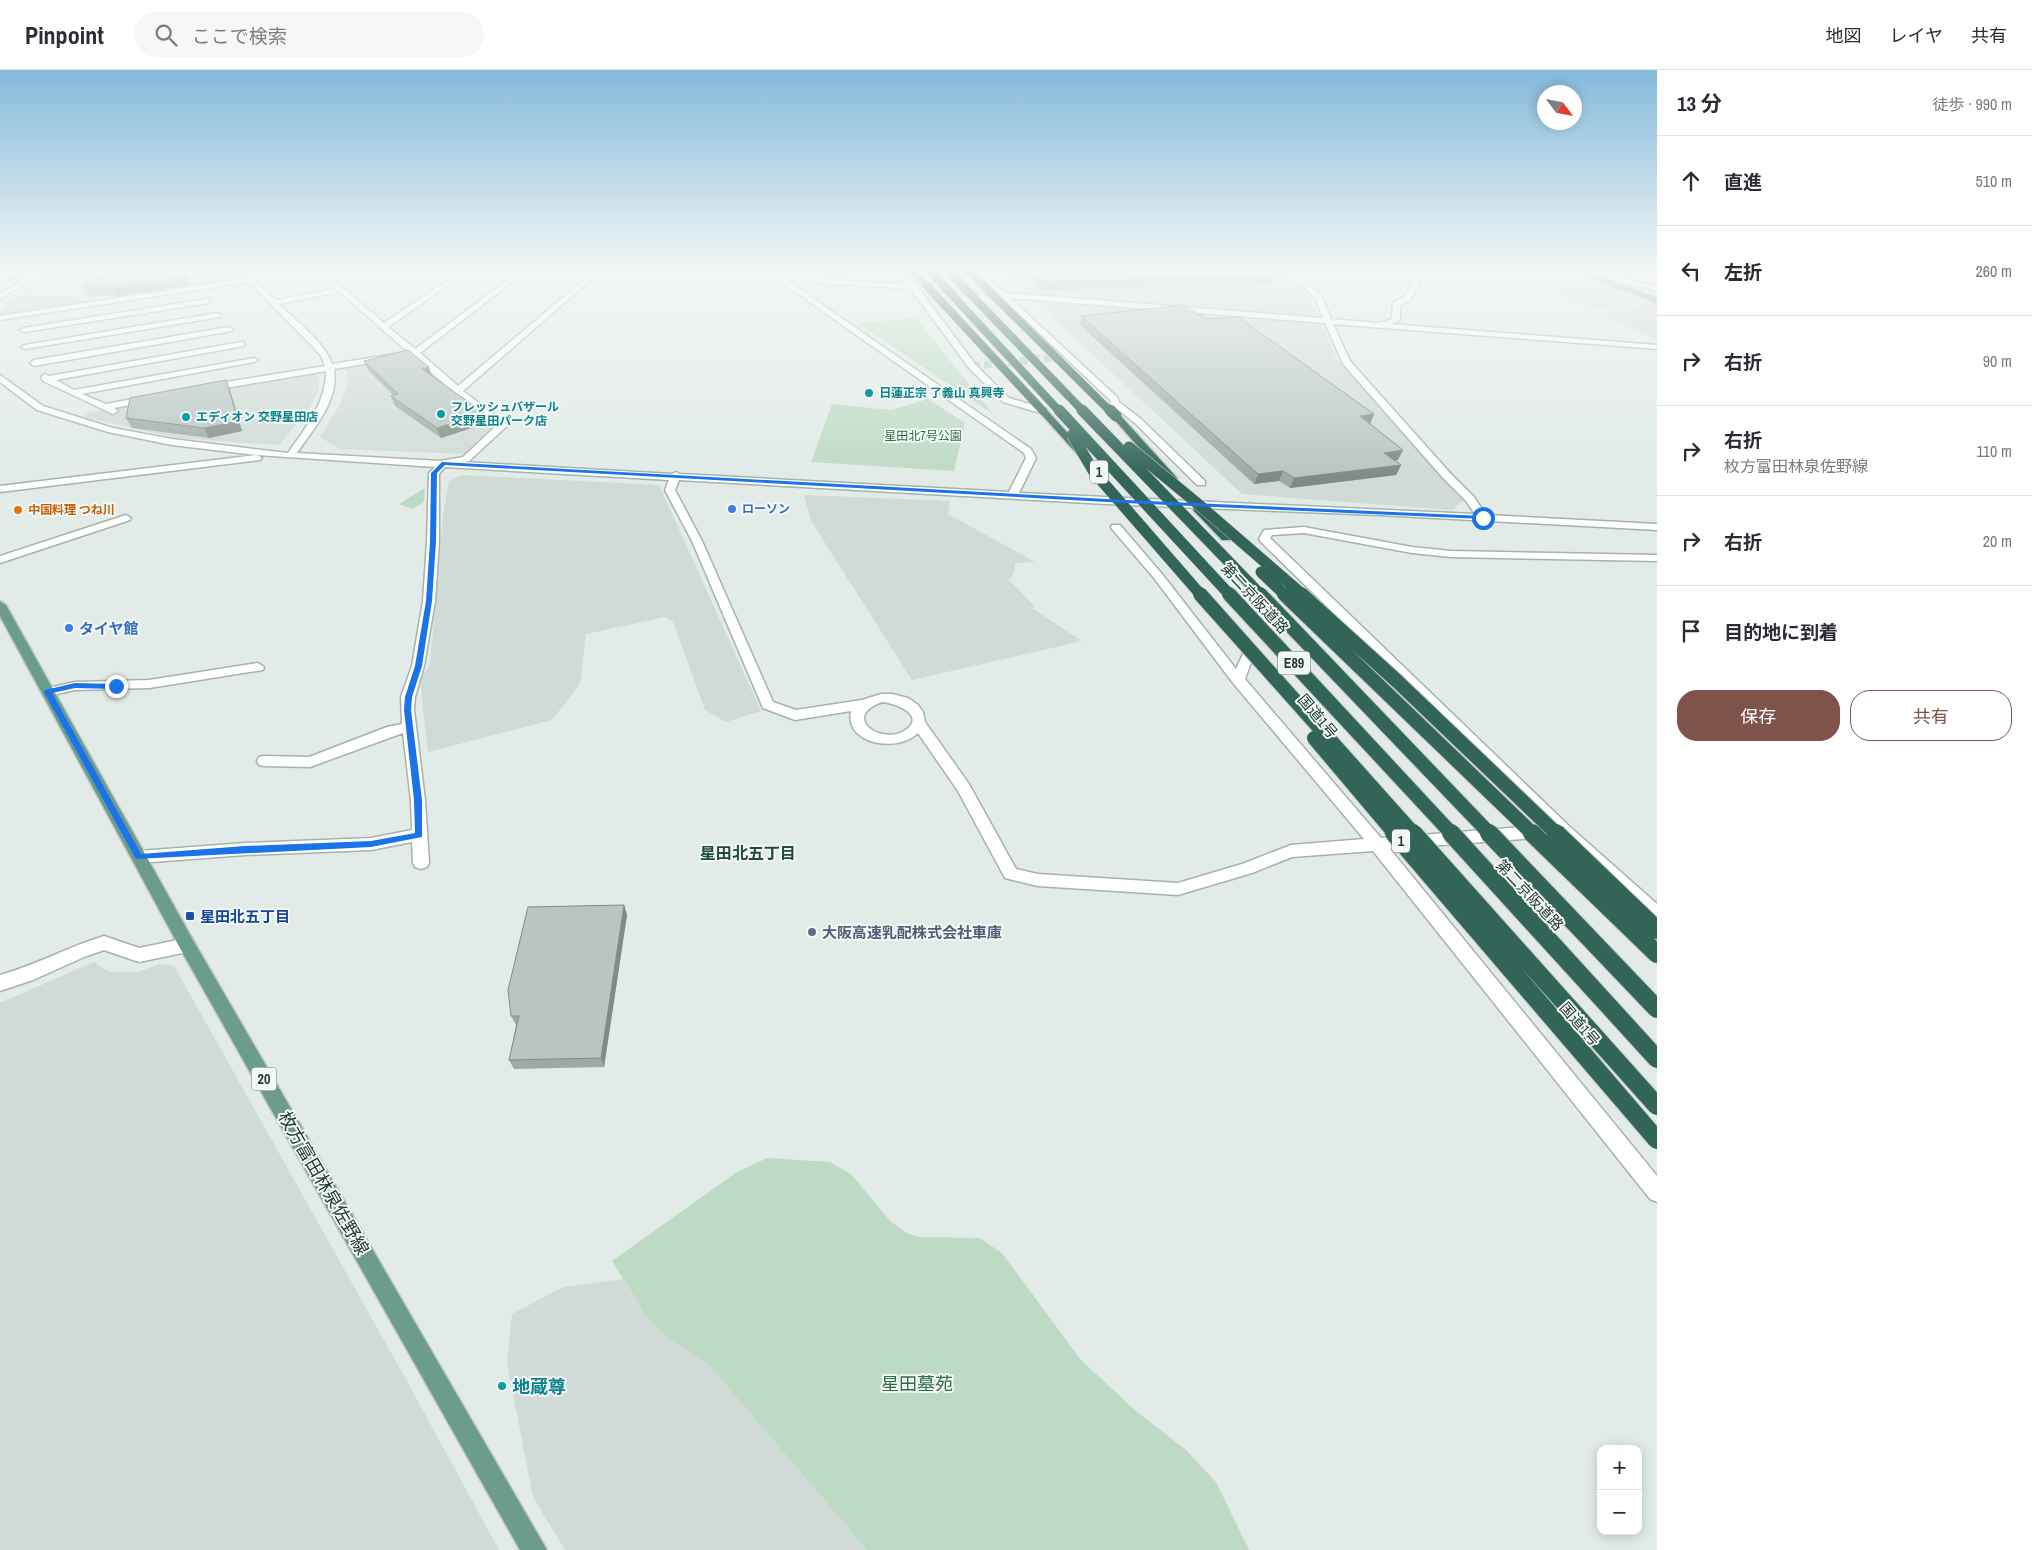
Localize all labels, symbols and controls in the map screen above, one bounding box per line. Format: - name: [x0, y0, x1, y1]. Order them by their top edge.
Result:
- search box: [134, 12, 484, 57]
- text: Pinpoint: [25, 19, 104, 51]
- icon: search: [152, 21, 180, 49]
- text: ここで検索: [192, 23, 287, 49]
- text: 地図: [1826, 23, 1862, 48]
- text: レイヤ: [1890, 23, 1943, 48]
- text: 共有: [1971, 23, 2007, 48]
- north arrow: [1537, 85, 1582, 130]
- text: 13 分: [1677, 89, 1722, 118]
- text: 徒歩 · 990 m: [1933, 93, 2012, 115]
- icon: ahead: [1677, 167, 1705, 195]
- text: 直進: [1724, 169, 1762, 195]
- text: 510 m: [1976, 170, 2012, 192]
- icon: left: [1677, 257, 1705, 285]
- text: 左折: [1724, 259, 1762, 285]
- text: 260 m: [1976, 260, 2012, 282]
- icon: right: [1677, 347, 1705, 375]
- text: 右折: [1724, 349, 1762, 375]
- text: 90 m: [1983, 350, 2012, 372]
- place label: 日蓮正宗 了義山 真興寺: [879, 385, 1004, 401]
- marker: 日蓮正宗 了義山 真興寺: [863, 387, 875, 399]
- place label: フレッシュバザール 交野星田パーク店: [451, 399, 559, 429]
- marker: フレッシュバザール 交野星田パーク店: [435, 408, 447, 420]
- place label: エディオン 交野星田店: [196, 409, 318, 425]
- marker: エディオン 交野星田店: [180, 411, 192, 423]
- text: 右折: [1724, 427, 1762, 453]
- park label: 星田北7号公園: [884, 428, 962, 444]
- icon: right: [1677, 437, 1705, 465]
- text: 110 m: [1976, 440, 2012, 462]
- text: 枚方富田林泉佐野線: [1724, 455, 1868, 477]
- road number: 1: [1090, 461, 1108, 484]
- place label: ローソン: [742, 501, 790, 517]
- place label: 中国料理 つね川: [28, 502, 115, 518]
- marker: ローソン: [726, 503, 738, 515]
- marker: 中国料理 つね川: [12, 504, 24, 516]
- route start: [1472, 507, 1495, 530]
- icon: right: [1677, 527, 1705, 555]
- text: 右折: [1724, 529, 1762, 555]
- text: 20 m: [1983, 530, 2012, 552]
- street label: 第二京阪道路: [1217, 558, 1293, 638]
- icon: arrive: [1677, 617, 1705, 645]
- place label: タイヤ館: [79, 618, 139, 639]
- text: 目的地に到着: [1724, 619, 1838, 645]
- marker: タイヤ館: [63, 622, 75, 634]
- road number: E89: [1278, 652, 1310, 674]
- route end: [105, 675, 128, 698]
- street label: 国道1号: [1293, 689, 1343, 743]
- button: 保存: [1677, 690, 1840, 741]
- button: 共有: [1850, 690, 2012, 741]
- road number: 1: [1392, 829, 1410, 852]
- district label: 星田北五丁目: [700, 842, 796, 864]
- street label: 第二京阪道路: [1492, 855, 1568, 935]
- place label: 星田北五丁目: [200, 906, 290, 927]
- marker: 星田北五丁目: [184, 910, 196, 922]
- place label: 大阪高速乳配株式会社車庫: [822, 922, 1002, 943]
- marker: 大阪高速乳配株式会社車庫: [806, 926, 818, 938]
- street label: 国道1号: [1555, 998, 1605, 1050]
- road number: 20: [252, 1068, 276, 1091]
- street label: 枚方富田林泉佐野線: [273, 1107, 375, 1259]
- park label: 星田墓苑: [881, 1371, 953, 1396]
- place label: 地蔵尊: [512, 1374, 566, 1399]
- marker: 地蔵尊: [496, 1380, 508, 1392]
- map controls: [1597, 1445, 1642, 1535]
- button: +: [1597, 1445, 1642, 1490]
- button: −: [1597, 1490, 1642, 1535]

